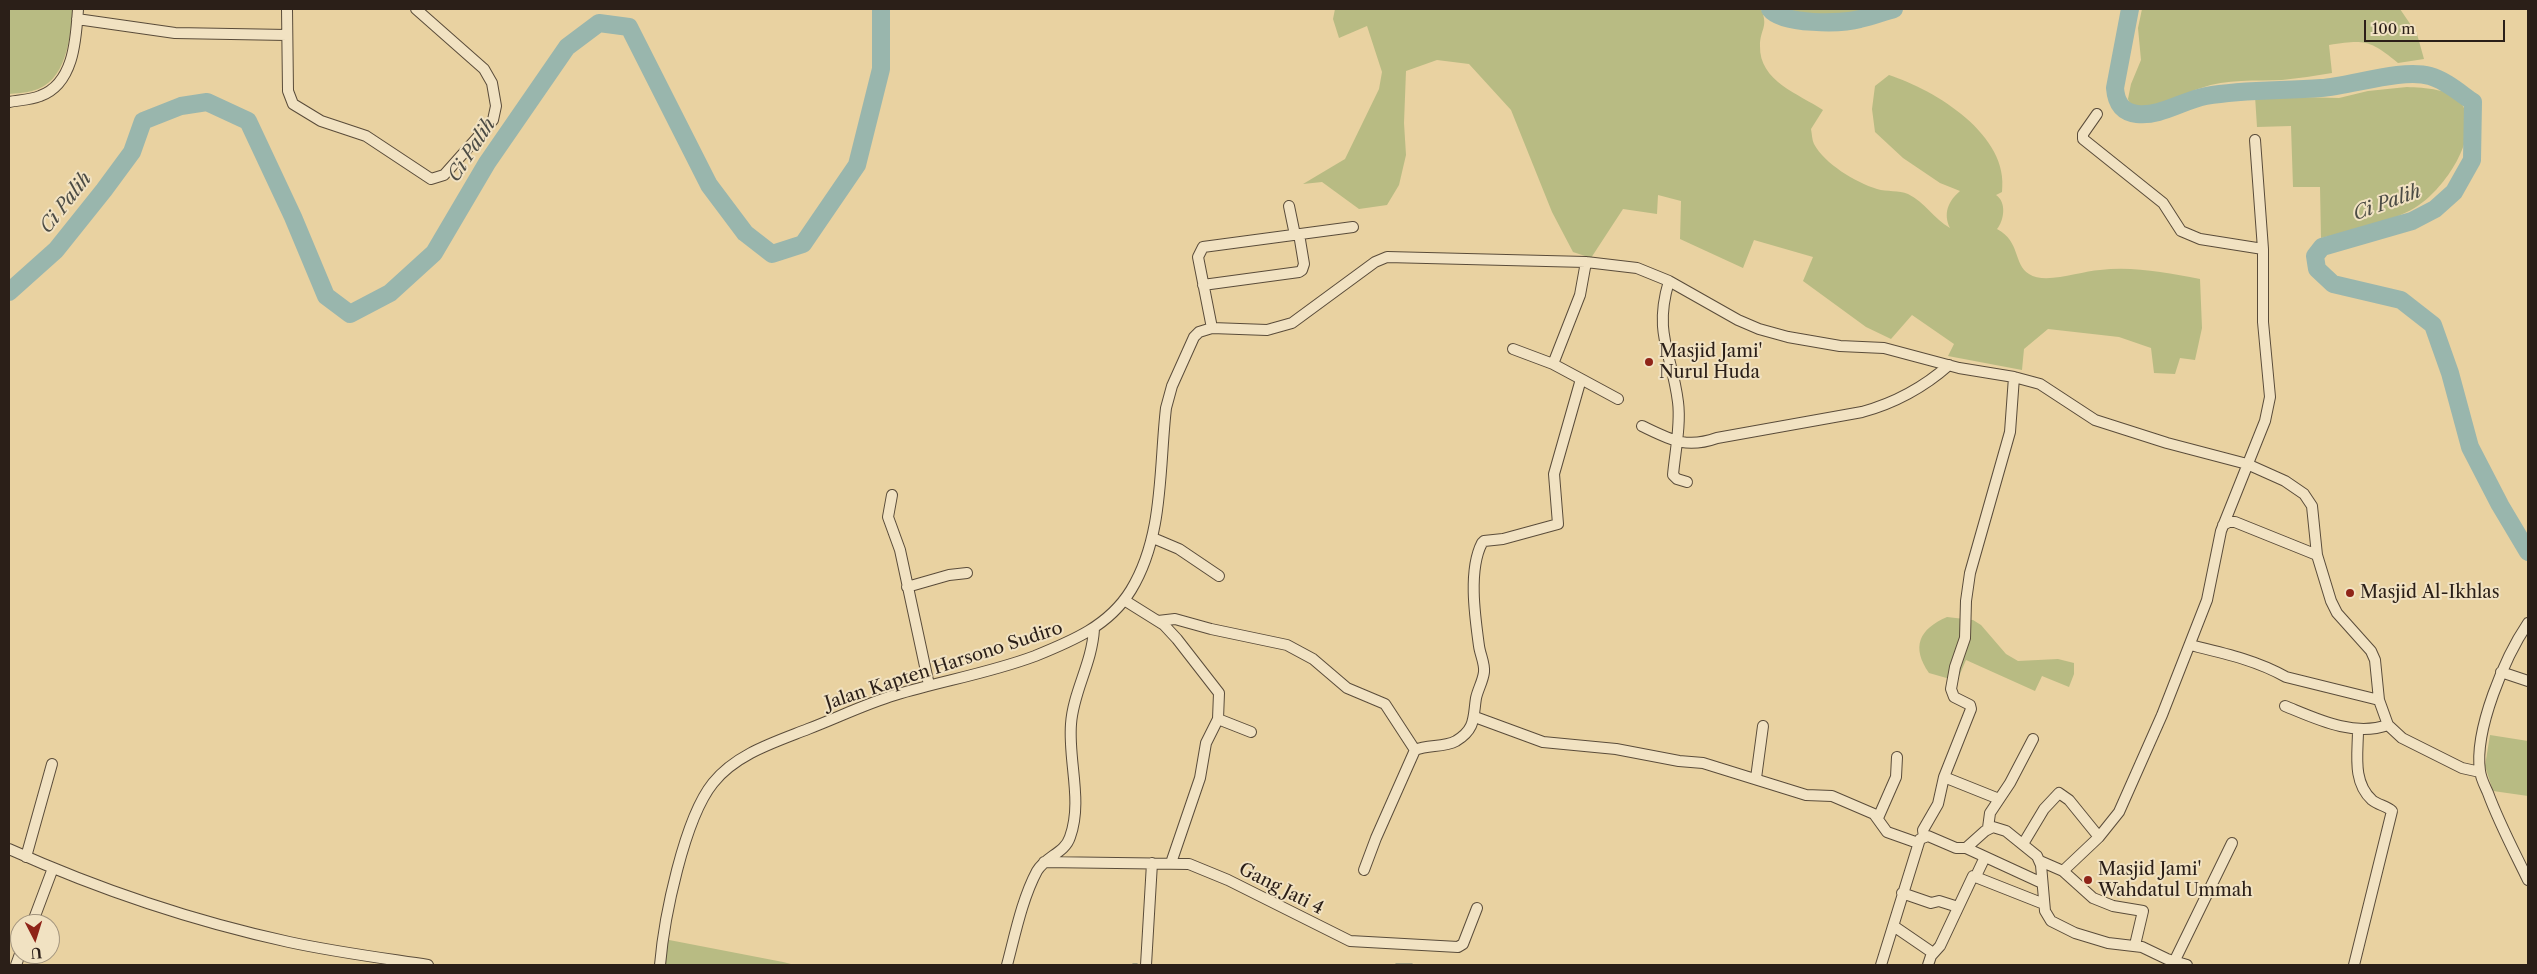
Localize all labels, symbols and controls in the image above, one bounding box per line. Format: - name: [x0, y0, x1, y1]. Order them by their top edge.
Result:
- scale bar: [2367, 10, 2508, 42]
- text: 100 m: [2372, 19, 2415, 38]
- water label: Ci Palih: [443, 114, 501, 186]
- water label: Ci Palih: [35, 168, 97, 238]
- water label: Ci Palih: [2350, 180, 2424, 226]
- place label: Masjid Jami' Nurul Huda: [1659, 341, 1762, 384]
- marker: Masjid Jami' Nurul Huda: [1643, 356, 1655, 368]
- place label: Masjid Al-Ikhlas: [2360, 582, 2500, 604]
- marker: Masjid Al-Ikhlas: [2344, 587, 2356, 599]
- street label: Jalan Kapten Harsono Sudiro: [822, 617, 1066, 715]
- street label: Gang Jati 4: [1235, 858, 1327, 920]
- place label: Masjid Jami' Wahdatul Ummah: [2098, 859, 2253, 902]
- marker: Masjid Jami' Wahdatul Ummah: [2082, 874, 2094, 886]
- north arrow: [10, 914, 60, 964]
- text: U: [30, 943, 43, 962]

